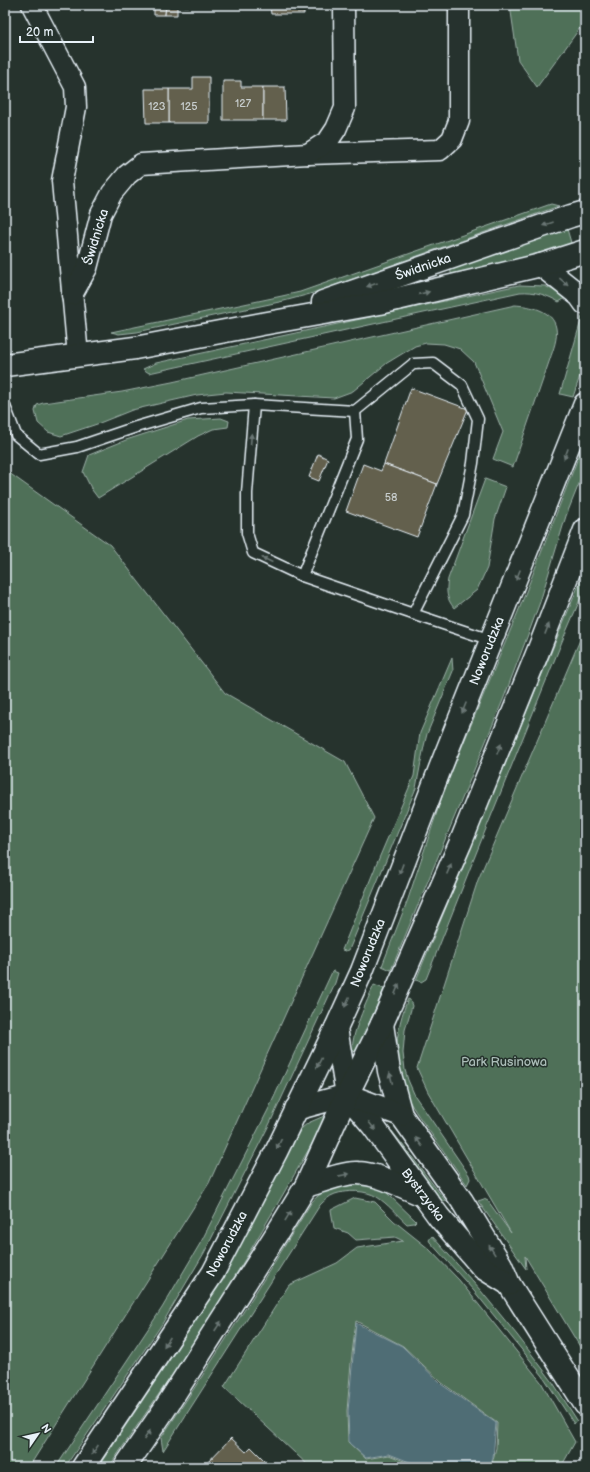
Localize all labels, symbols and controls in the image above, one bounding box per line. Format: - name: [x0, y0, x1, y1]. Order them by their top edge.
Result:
- scale bar: [20, 18, 93, 44]
- text: 20 m: [26, 25, 53, 40]
- house number: 127: [235, 97, 252, 110]
- house number: 123: [148, 100, 166, 113]
- house number: 125: [180, 100, 198, 113]
- street label: Świdnicka: [79, 207, 112, 267]
- one-way arrow: [541, 221, 553, 227]
- street label: Świdnicka: [393, 249, 453, 284]
- one-way arrow: [559, 278, 570, 287]
- one-way arrow: [366, 282, 378, 288]
- one-way arrow: [417, 289, 430, 295]
- one-way arrow: [247, 433, 254, 445]
- one-way arrow: [562, 448, 568, 460]
- house number: 58: [385, 491, 397, 504]
- one-way arrow: [261, 557, 272, 563]
- one-way arrow: [514, 569, 520, 581]
- street label: Noworudzka: [466, 615, 508, 687]
- one-way arrow: [544, 622, 550, 634]
- one-way arrow: [461, 703, 467, 715]
- one-way arrow: [496, 743, 502, 755]
- one-way arrow: [397, 863, 403, 875]
- one-way arrow: [446, 864, 452, 875]
- street label: Noworudzka: [347, 917, 389, 989]
- one-way arrow: [395, 982, 401, 994]
- one-way arrow: [344, 997, 350, 1009]
- park label: Park Rusinowa: [461, 1054, 547, 1070]
- one-way arrow: [316, 1057, 322, 1068]
- one-way arrow: [388, 1071, 394, 1084]
- one-way arrow: [368, 1121, 377, 1132]
- one-way arrow: [415, 1136, 423, 1147]
- one-way arrow: [276, 1139, 282, 1150]
- street label: Bystrzycka: [398, 1165, 448, 1225]
- one-way arrow: [338, 1172, 350, 1178]
- street label: Noworudzka: [203, 1208, 251, 1280]
- one-way arrow: [284, 1210, 291, 1222]
- one-way arrow: [488, 1244, 495, 1255]
- one-way arrow: [214, 1321, 222, 1331]
- one-way arrow: [163, 1337, 171, 1348]
- north arrow: [18, 1414, 58, 1454]
- text: N: [38, 1422, 54, 1436]
- one-way arrow: [143, 1430, 151, 1440]
- one-way arrow: [91, 1445, 98, 1456]

